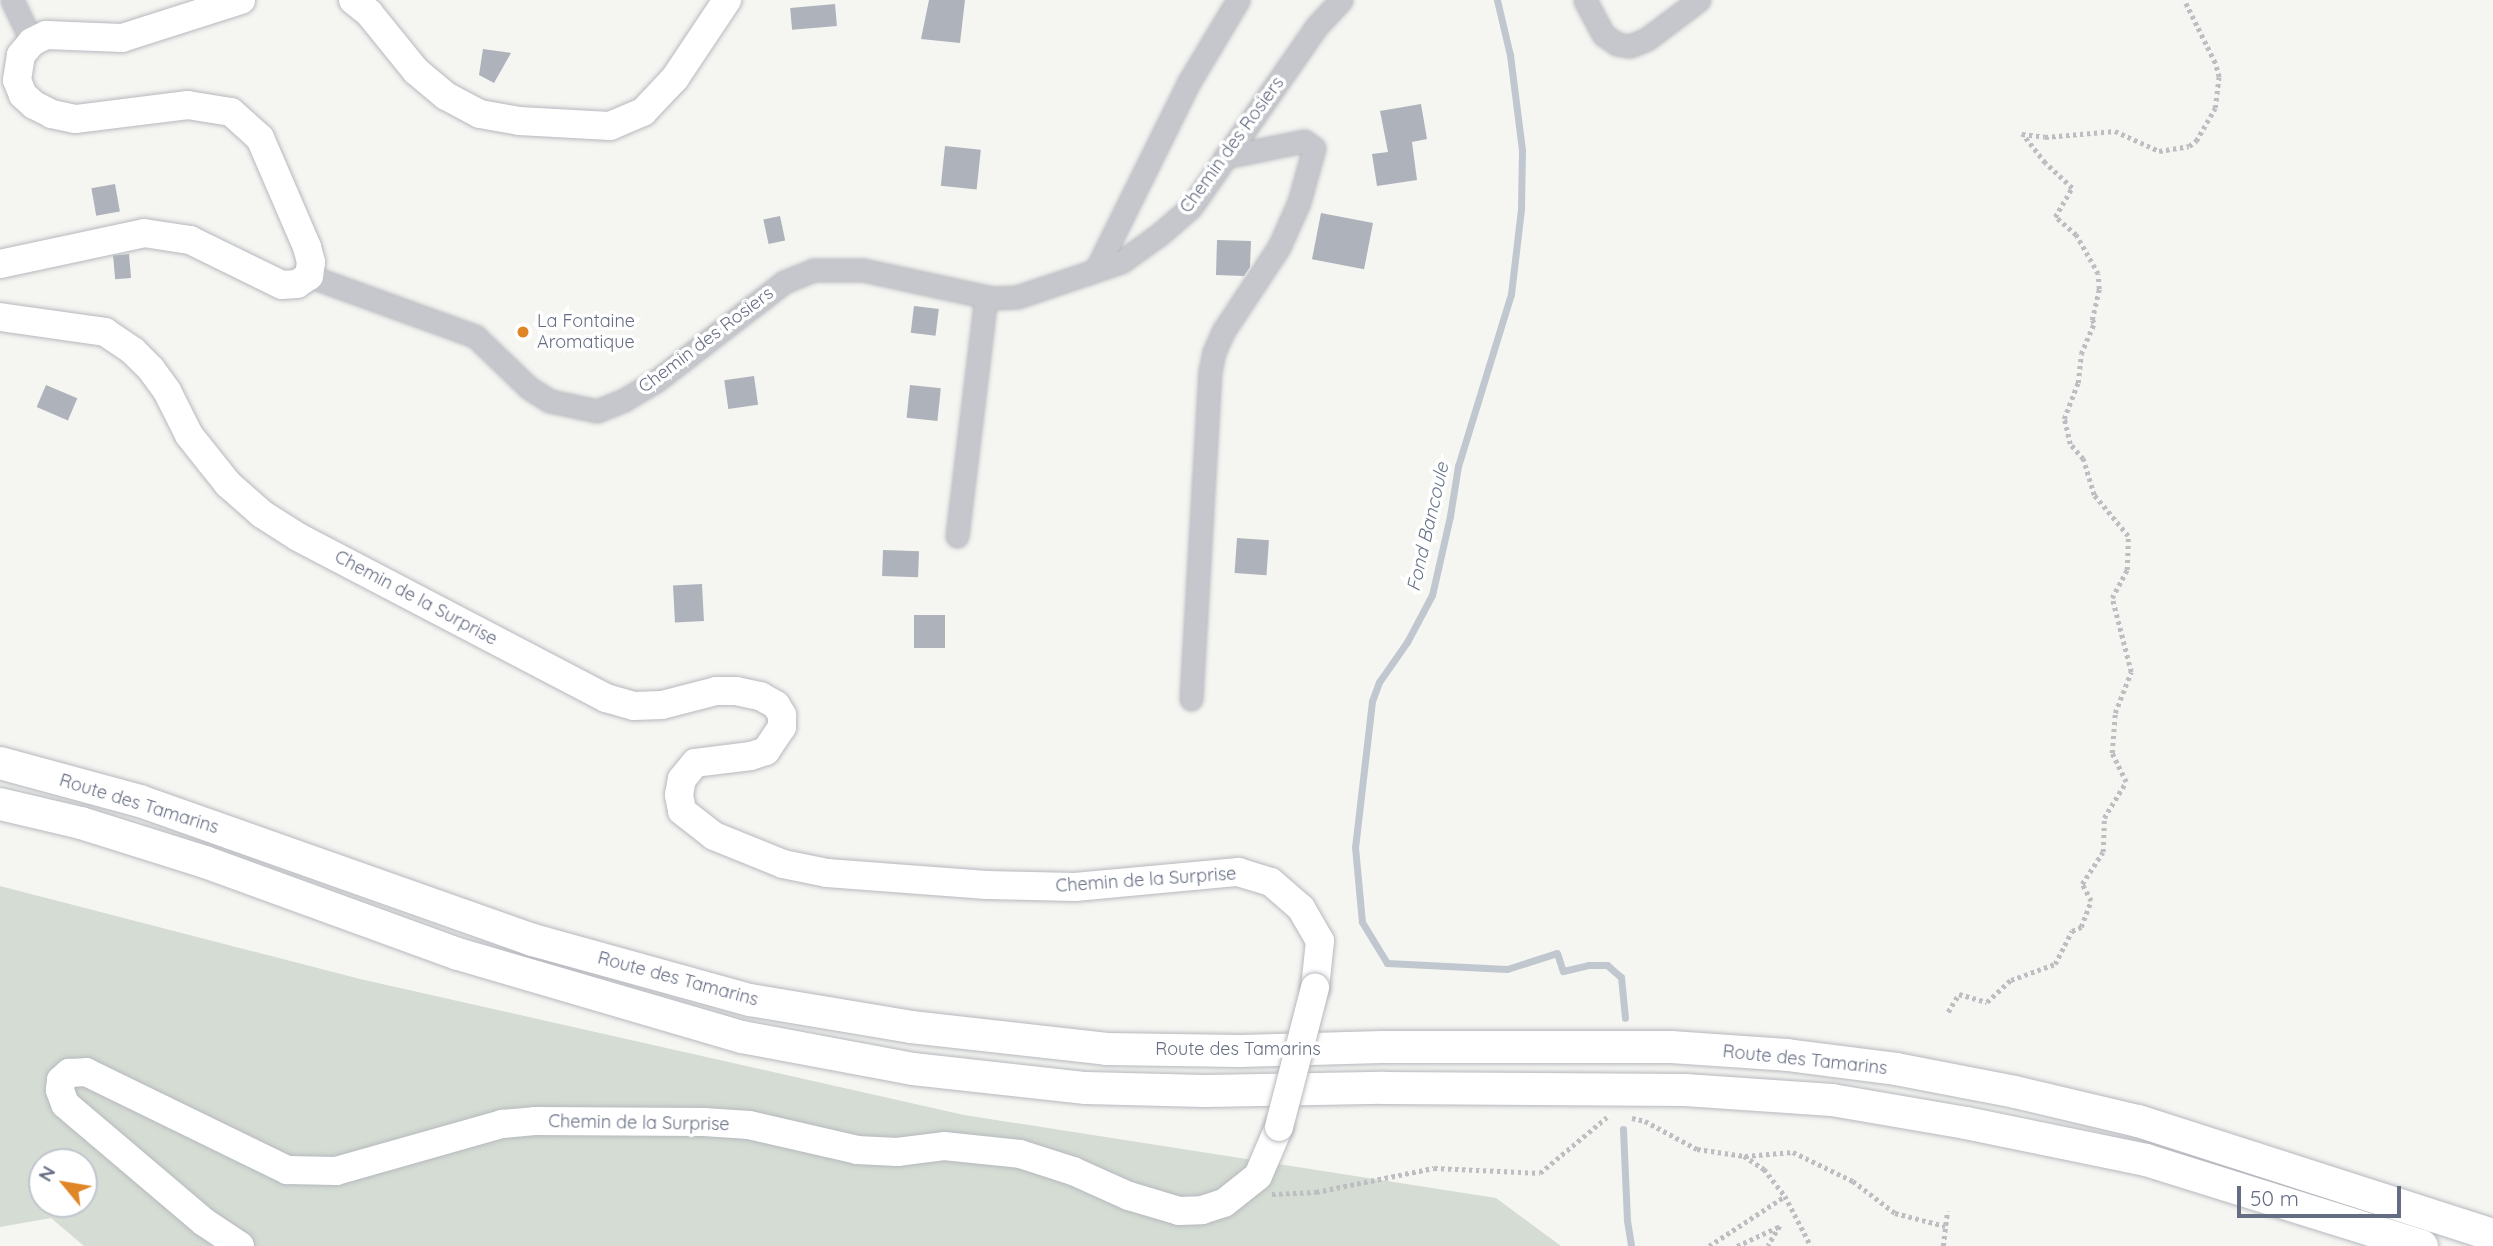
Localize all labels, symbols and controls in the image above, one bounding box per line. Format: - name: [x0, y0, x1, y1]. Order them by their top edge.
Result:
- street label: Chemin des Rosiers: [1175, 73, 1289, 217]
- street label: Chemin des Rosiers: [634, 282, 778, 398]
- place label: La Fontaine Aromatique: [537, 311, 635, 354]
- marker: La Fontaine Aromatique: [515, 324, 531, 340]
- water label: Fond Bancoule: [1402, 460, 1454, 594]
- street label: Chemin de la Surprise: [331, 546, 501, 650]
- street label: Route des Tamarins: [57, 769, 221, 839]
- street label: Chemin de la Surprise: [1055, 863, 1237, 897]
- street label: Route des Tamarins: [595, 947, 761, 1011]
- street label: Route des Tamarins: [1155, 1038, 1321, 1060]
- street label: Route des Tamarins: [1722, 1041, 1888, 1079]
- street label: Chemin de la Surprise: [548, 1111, 730, 1135]
- north arrow: [28, 1148, 98, 1218]
- text: N: [33, 1161, 60, 1186]
- scale bar: [2241, 1172, 2406, 1216]
- text: 50 m: [2250, 1185, 2299, 1211]

